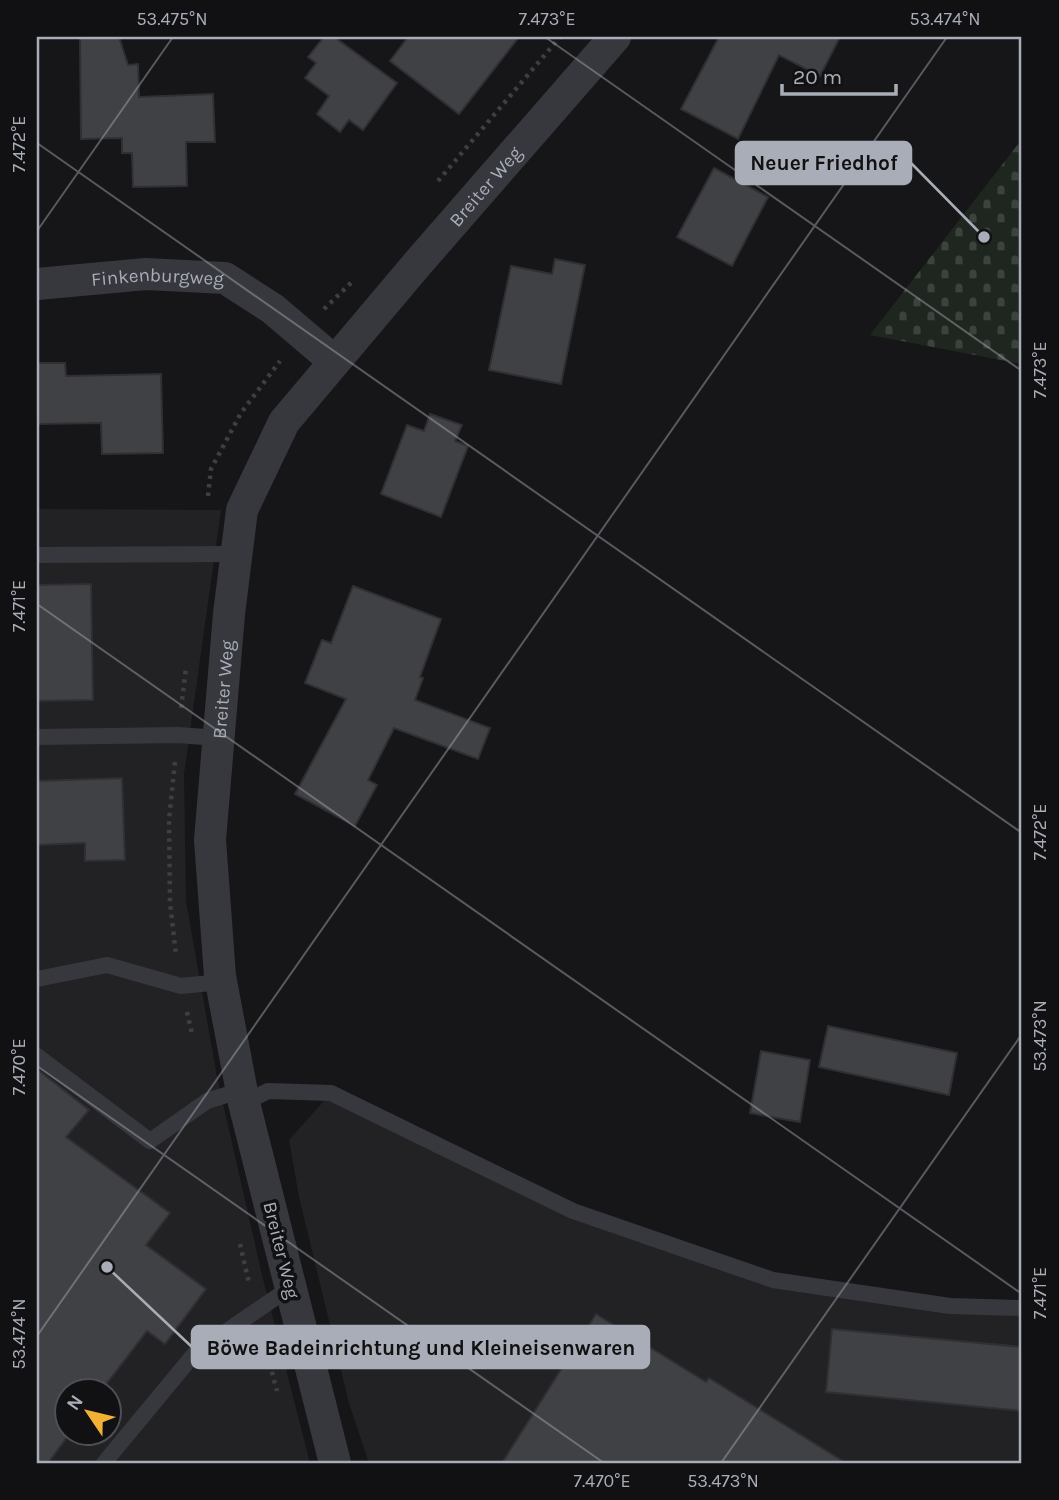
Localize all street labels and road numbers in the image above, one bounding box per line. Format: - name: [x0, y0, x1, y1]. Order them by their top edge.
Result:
- street label: Breiter Weg: [445, 142, 527, 231]
- street label: Finkenburgweg: [90, 264, 225, 291]
- street label: Breiter Weg: [209, 639, 239, 740]
- street label: Breiter Weg: [258, 1199, 304, 1301]

